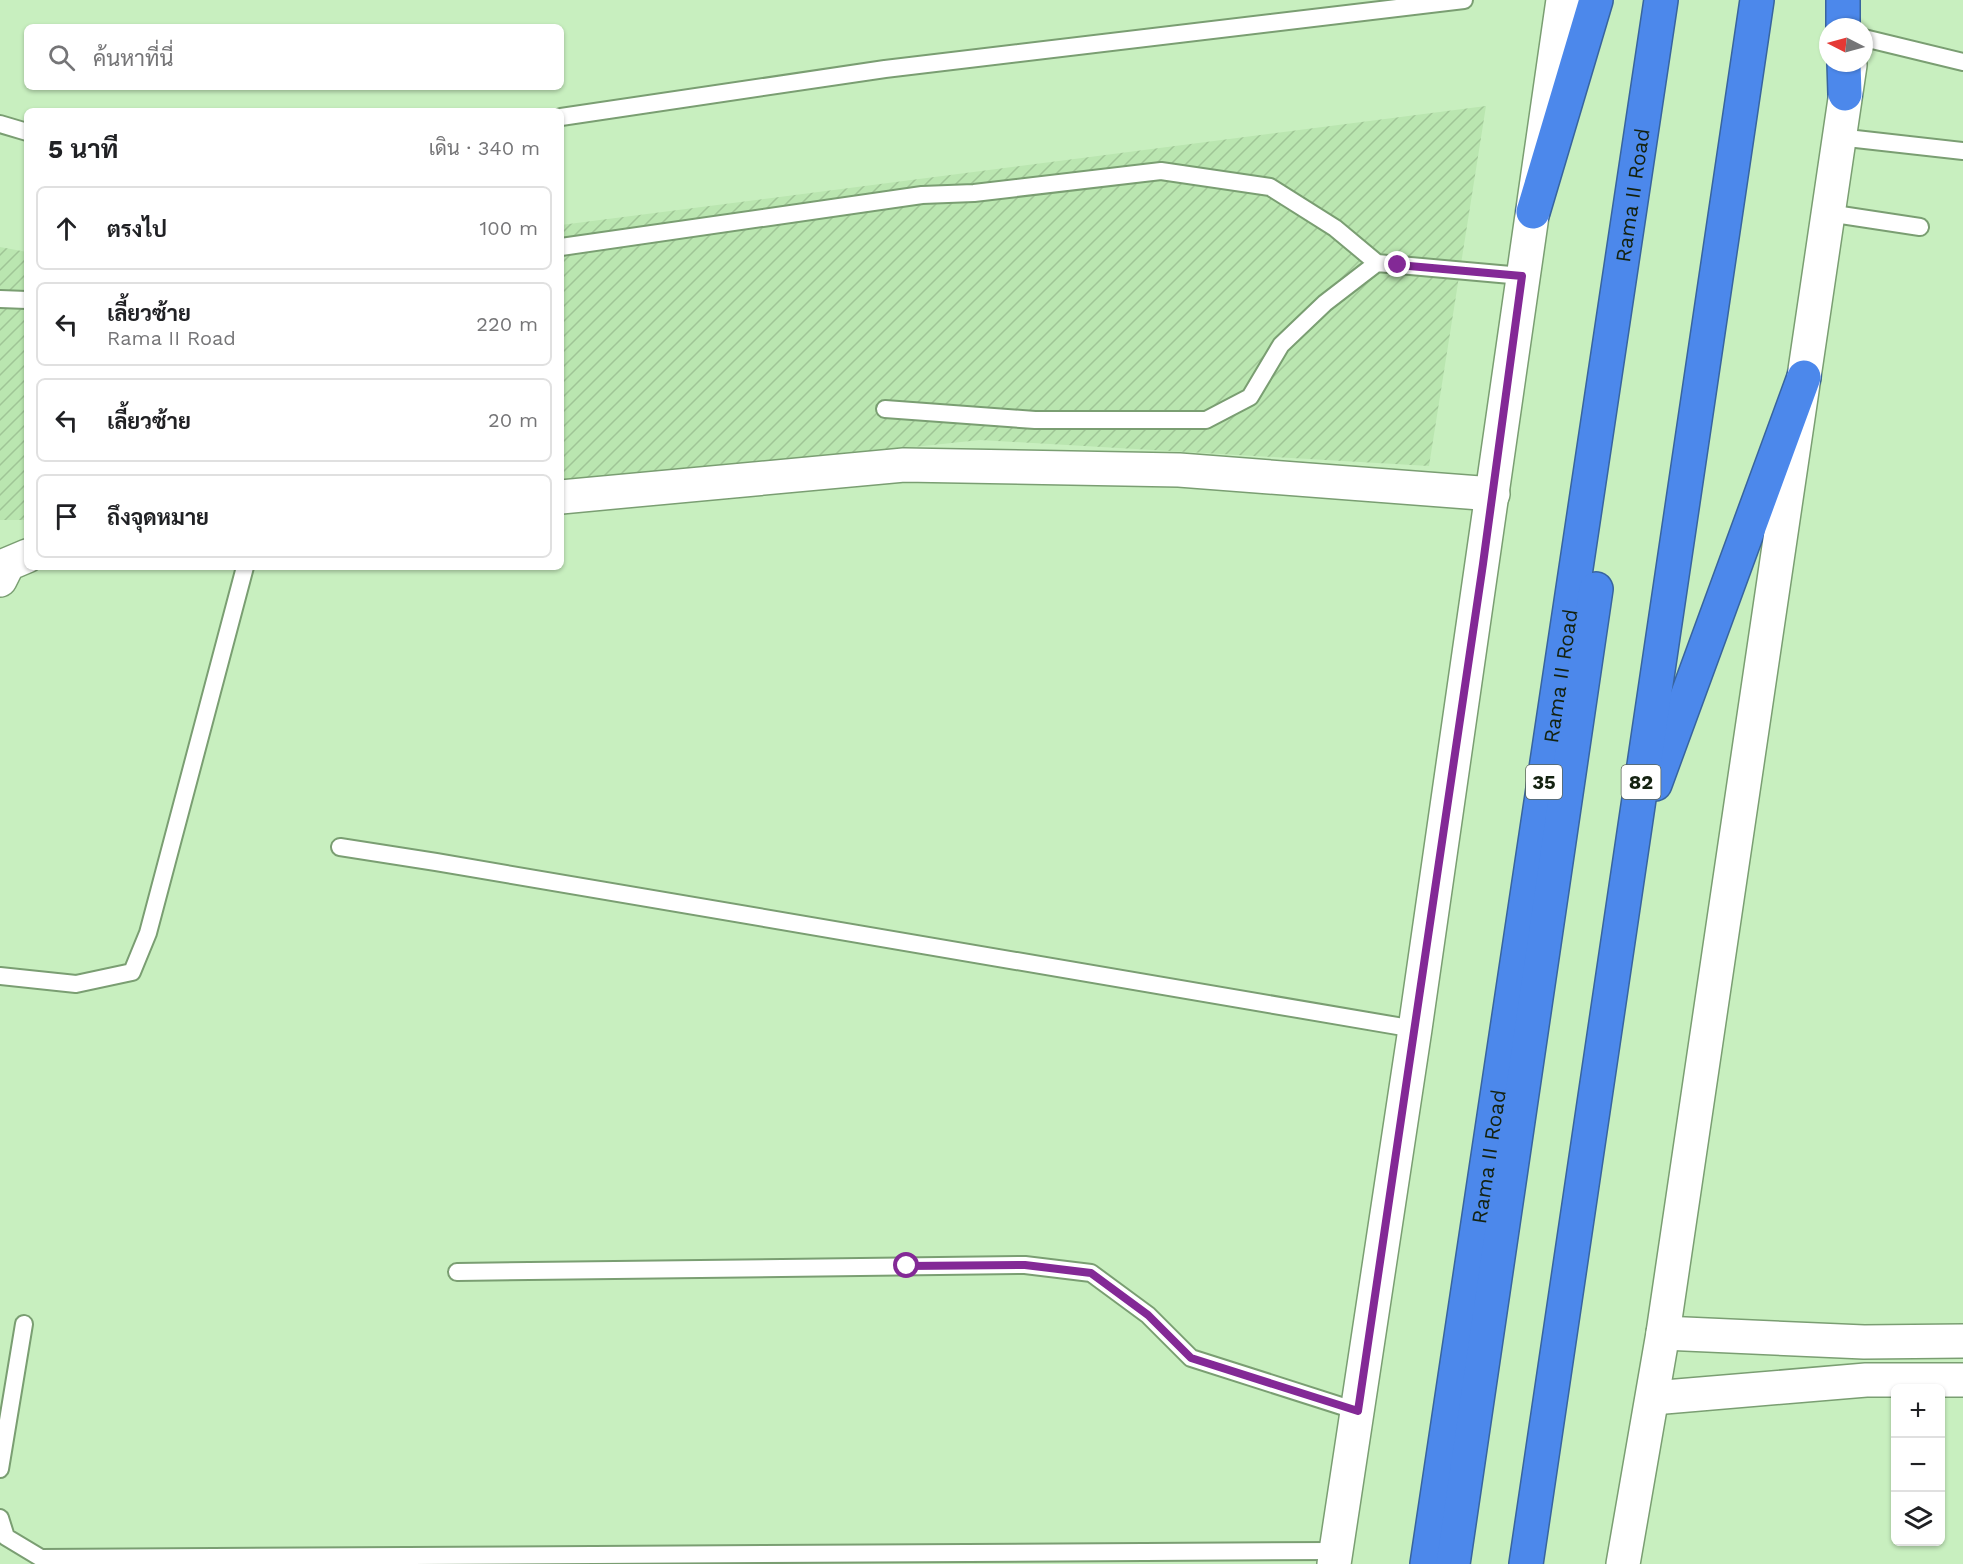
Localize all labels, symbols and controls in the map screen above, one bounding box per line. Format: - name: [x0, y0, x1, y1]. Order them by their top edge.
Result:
- north arrow: [1819, 18, 1873, 72]
- search box: [24, 24, 564, 90]
- icon: search: [45, 41, 78, 74]
- text: ค้นหาที่นี่: [93, 46, 173, 71]
- street label: Rama II Road: [1609, 126, 1654, 264]
- text: 5 นาที: [48, 134, 118, 164]
- text: เดิน · 340 m: [429, 136, 540, 160]
- icon: ahead: [50, 212, 83, 245]
- text: 100 m: [479, 216, 538, 240]
- text: ตรงไป: [107, 217, 167, 242]
- route end: [1384, 251, 1410, 277]
- text: เลี้ยวซ้าย: [107, 301, 191, 326]
- icon: left: [50, 308, 83, 341]
- text: 220 m: [476, 312, 538, 336]
- text: Rama II Road: [107, 326, 236, 350]
- icon: left: [50, 404, 83, 437]
- text: 20 m: [488, 408, 538, 432]
- text: เลี้ยวซ้าย: [107, 409, 191, 434]
- icon: arrive: [50, 500, 83, 533]
- text: ถึงจุดหมาย: [107, 505, 209, 530]
- street label: Rama II Road: [1538, 607, 1582, 745]
- road number: 35: [1526, 765, 1562, 799]
- road number: 82: [1622, 765, 1660, 799]
- street label: Rama II Road: [1466, 1088, 1510, 1225]
- route start: [893, 1252, 919, 1278]
- map controls: [1891, 1384, 1945, 1546]
- button: +: [1891, 1384, 1945, 1438]
- button: −: [1891, 1438, 1945, 1492]
- button: layers: [1891, 1492, 1945, 1546]

